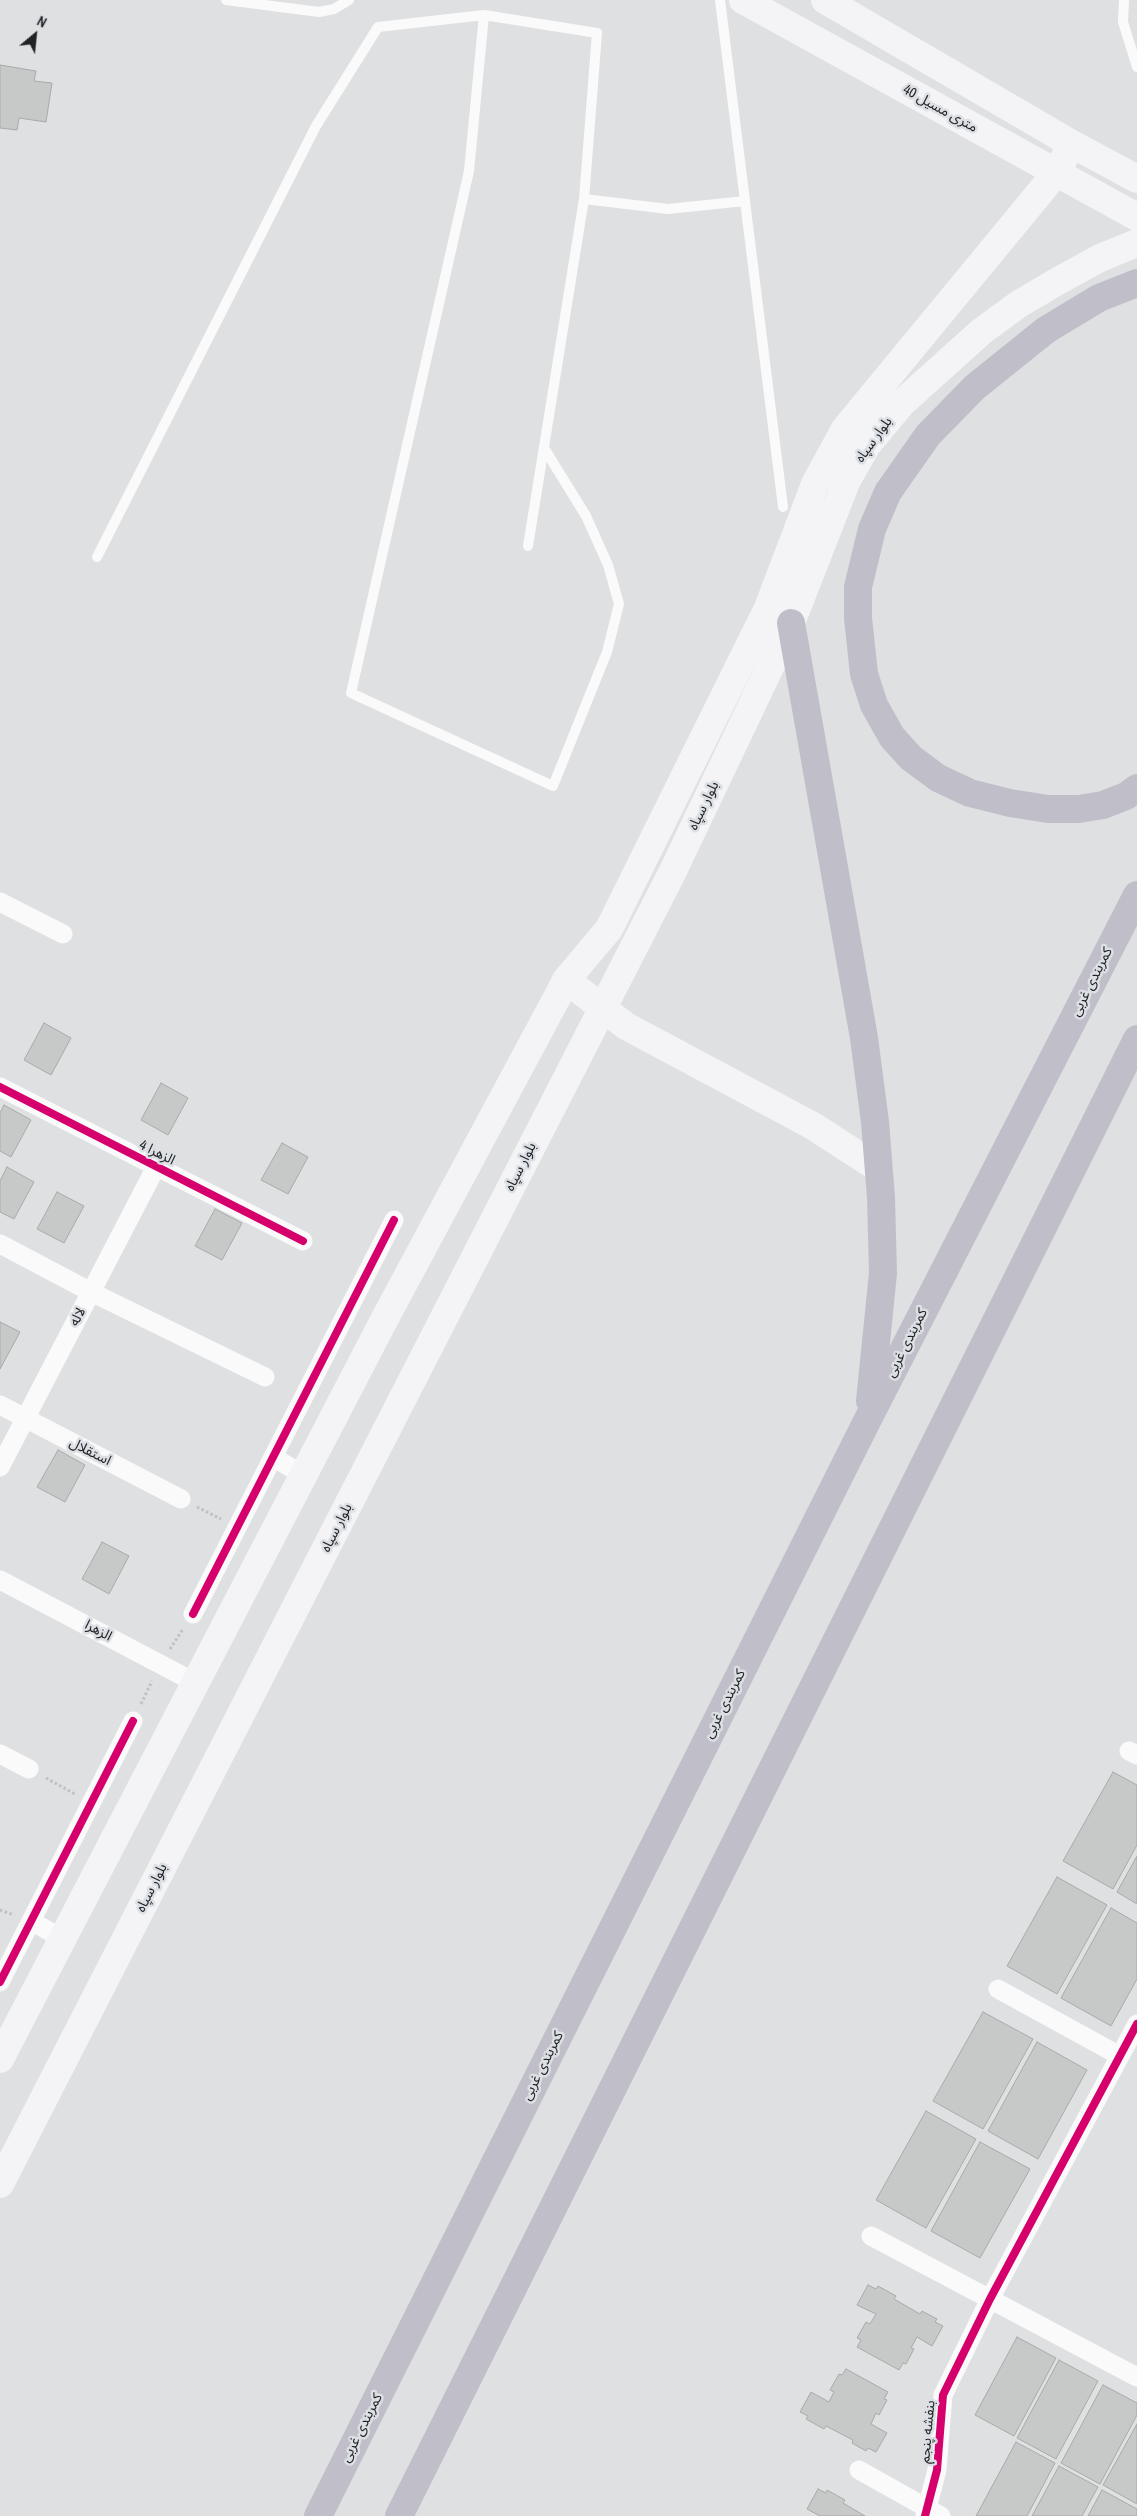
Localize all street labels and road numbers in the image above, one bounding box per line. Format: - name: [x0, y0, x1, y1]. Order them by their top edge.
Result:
- street label: 40 متری مسیل: [900, 82, 980, 136]
- street label: بلوار سپاه: [852, 414, 896, 466]
- street label: بلوار سپاه: [685, 779, 723, 833]
- street label: کمربندی غربی: [1067, 945, 1117, 1019]
- street label: الزهرا 4: [136, 1137, 178, 1169]
- street label: بلوار سپاه: [502, 1140, 540, 1194]
- street label: لاله: [66, 1305, 90, 1329]
- street label: کمربندی غربی: [882, 1306, 932, 1380]
- street label: استقلال: [66, 1434, 114, 1470]
- street label: بلوار سپاه: [318, 1501, 356, 1555]
- street label: الزهرا: [81, 1617, 115, 1645]
- street label: کمربندی غربی: [700, 1667, 750, 1741]
- street label: بلوار سپاه: [133, 1861, 171, 1915]
- street label: کمربندی غربی: [518, 2029, 568, 2103]
- street label: کمربندی غربی: [337, 2391, 387, 2465]
- street label: بنفشه پنجم: [917, 2400, 939, 2464]

